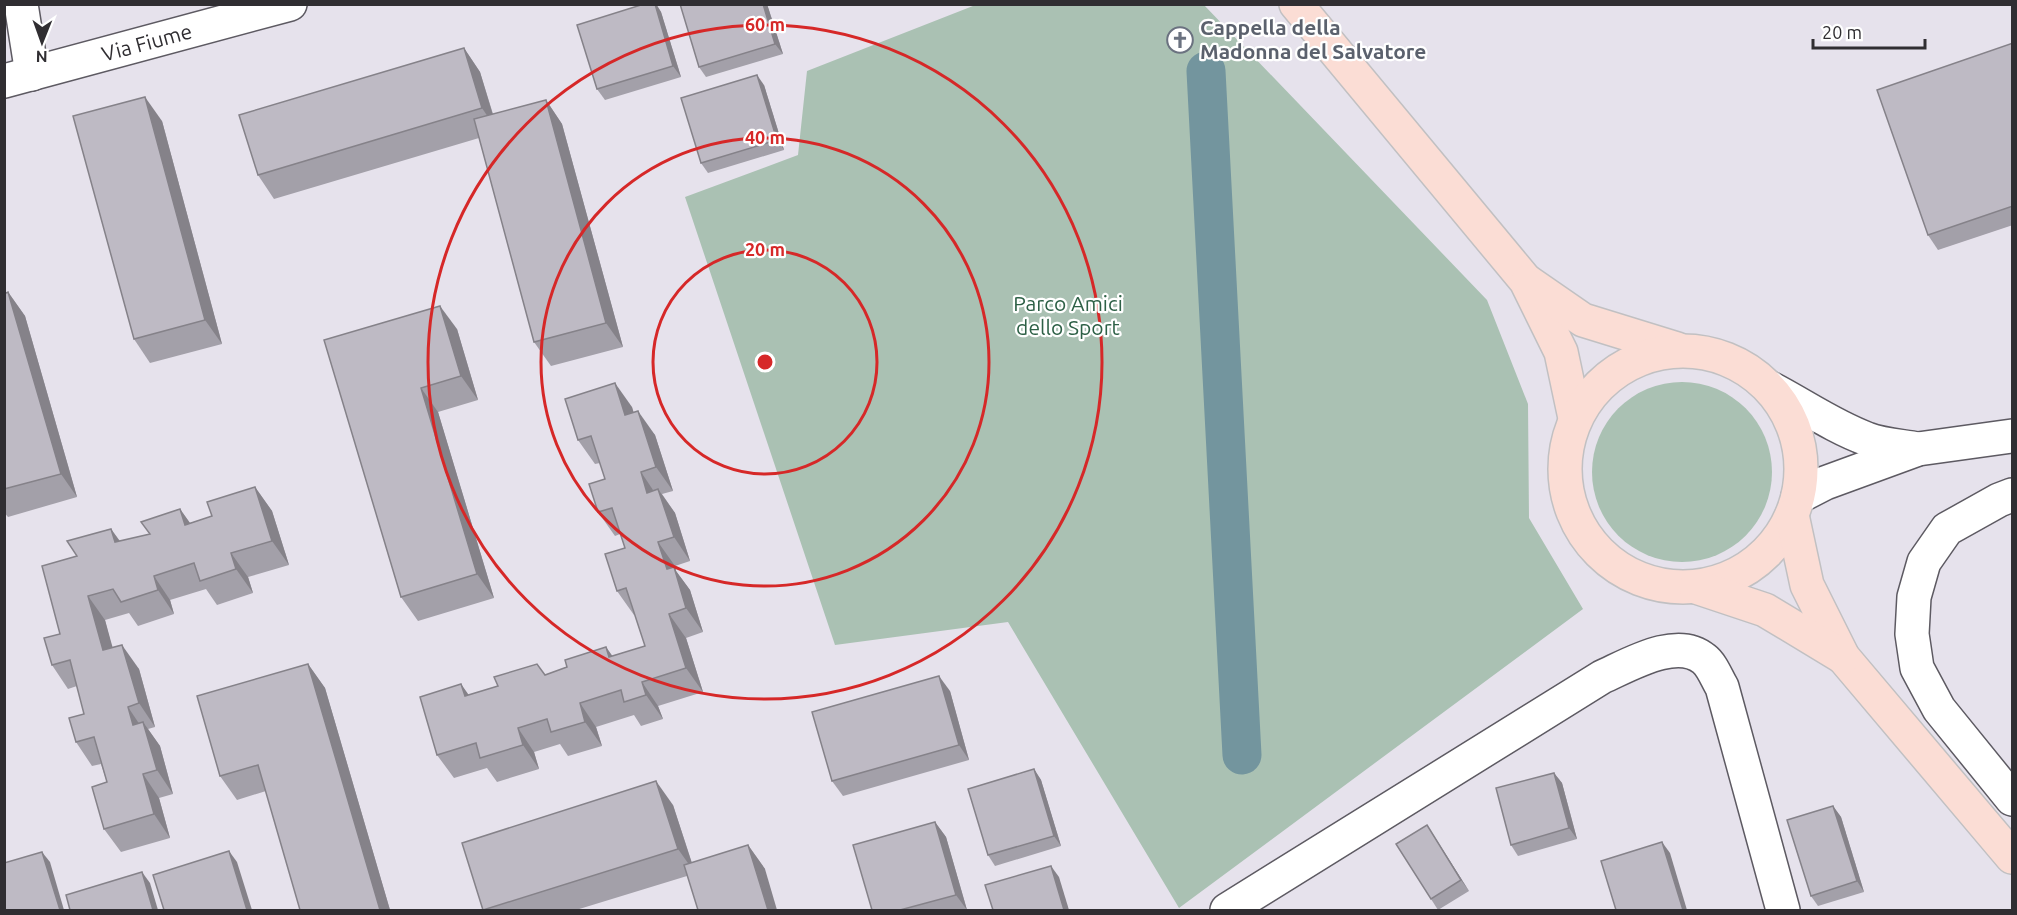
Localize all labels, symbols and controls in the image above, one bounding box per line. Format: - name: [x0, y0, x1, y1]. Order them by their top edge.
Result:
- north arrow: [12, 12, 72, 72]
- scale bar: [1813, 12, 1926, 50]
- text: 60 m: [745, 14, 785, 34]
- place label: Cappella della Madonna del Salvatore: [1200, 15, 1426, 63]
- street label: Via Fiume: [99, 18, 195, 66]
- text: 20 m: [1822, 22, 1862, 42]
- church icon: Cappella della Madonna del Salvatore: [1165, 25, 1195, 55]
- text: N: [36, 48, 48, 66]
- text: 40 m: [745, 127, 785, 147]
- text: 20 m: [745, 239, 785, 259]
- park label: Parco Amici dello Sport: [1013, 291, 1123, 339]
- centre of rings: [755, 352, 775, 372]

